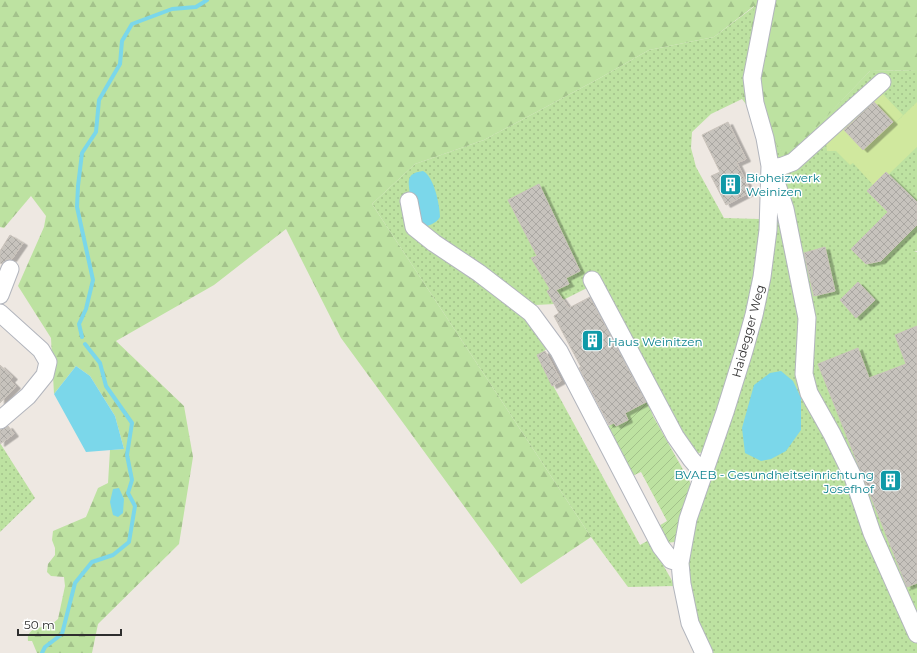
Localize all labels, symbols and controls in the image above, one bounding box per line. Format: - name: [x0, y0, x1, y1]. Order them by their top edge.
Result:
- place label: Bioheizwerk Weinizen: [746, 170, 821, 199]
- building icon: Bioheizwerk Weinizen: [718, 171, 744, 197]
- street label: Haidegger Weg: [728, 283, 768, 379]
- building icon: Haus Weinitzen: [579, 328, 605, 354]
- place label: Haus Weinitzen: [608, 334, 703, 349]
- place label: BVAEB - Gesundheitseinrichtung Josefhof: [674, 467, 875, 496]
- building icon: BVAEB - Gesundheitseinrichtung Josefhof: [877, 468, 903, 494]
- scale bar: [18, 611, 121, 637]
- text: 50 m: [24, 617, 55, 632]

